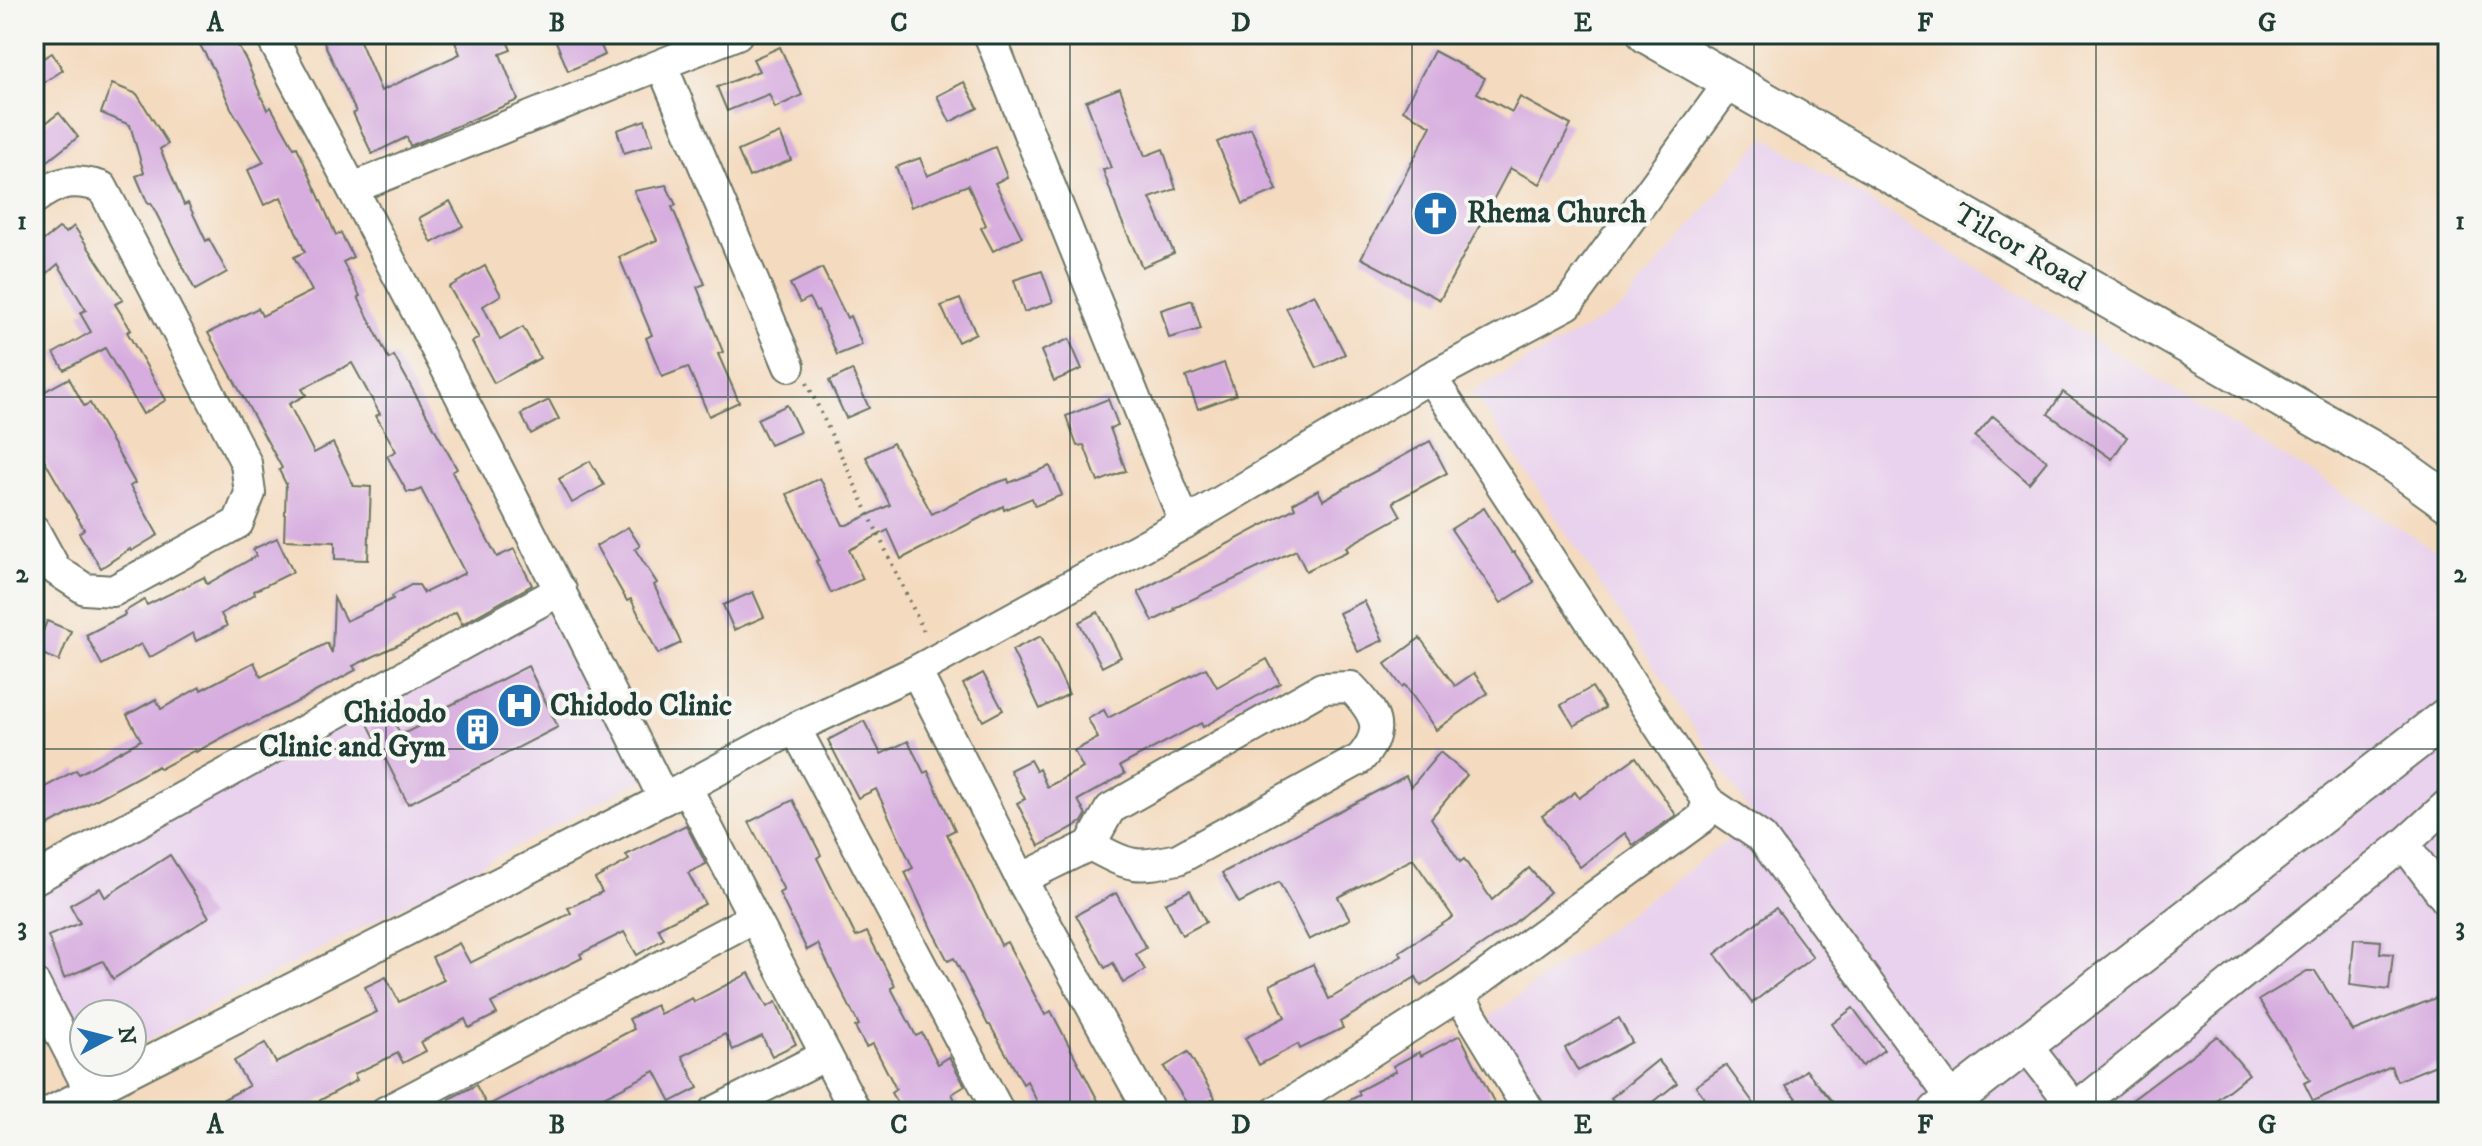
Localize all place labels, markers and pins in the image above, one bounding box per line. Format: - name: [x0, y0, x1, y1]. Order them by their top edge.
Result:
- church icon: Rhema Church: [1412, 189, 1460, 237]
- place label: Rhema Church: [1467, 195, 1647, 232]
- hospital icon: Chidodo Clinic: [495, 682, 543, 730]
- place label: Chidodo Clinic: [550, 688, 732, 725]
- place label: Chidodo Clinic and Gym: [259, 695, 446, 766]
- building icon: Chidodo Clinic and Gym: [453, 706, 501, 754]

